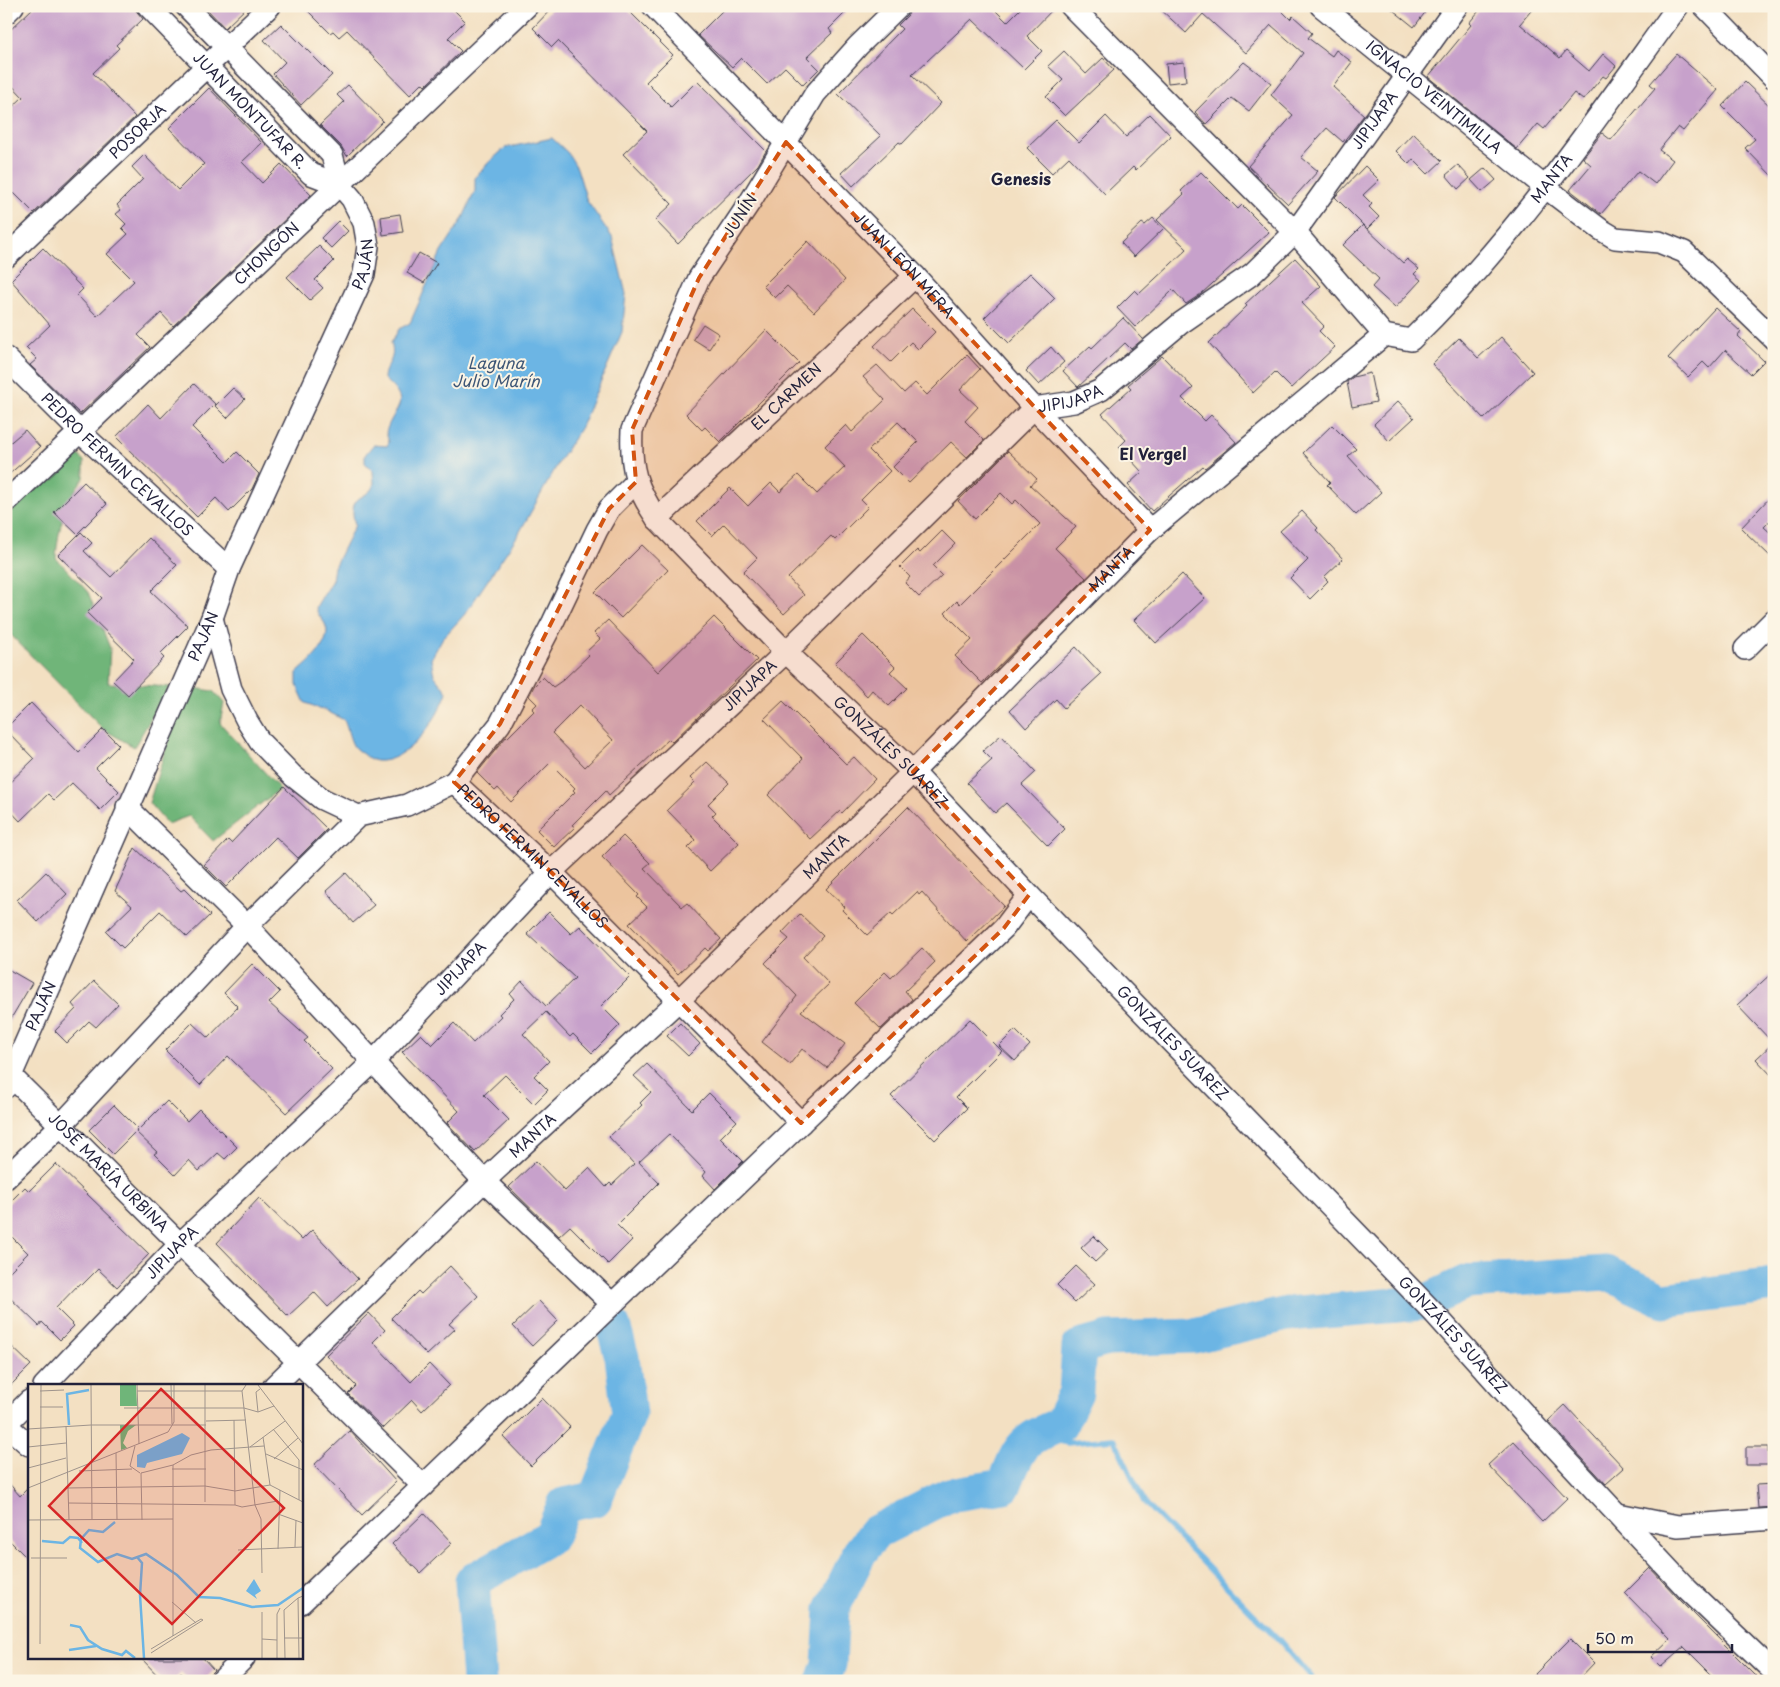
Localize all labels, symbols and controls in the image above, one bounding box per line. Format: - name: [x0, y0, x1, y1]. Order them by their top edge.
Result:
- street label: IGNACIO VEINTIMILLA: [1362, 34, 1508, 158]
- street label: JUAN MONTUFAR R.: [188, 46, 313, 173]
- street label: JIPIJAPA: [1345, 86, 1402, 153]
- street label: POSORJA: [103, 98, 171, 163]
- street label: MANTA: [1524, 148, 1577, 207]
- district label: Genesis: [991, 166, 1051, 190]
- street label: JUNÍN: [716, 189, 762, 242]
- street label: JUAN LEÓN MERA: [849, 207, 961, 323]
- street label: CHONGÓN: [228, 216, 304, 290]
- street label: PAJÁN: [345, 237, 379, 294]
- water label: Laguna Julio Marín: [452, 350, 541, 392]
- street label: EL CARMEN: [745, 357, 826, 435]
- street label: JIPIJAPA: [1037, 378, 1106, 417]
- street label: PEDRO FERMIN CEVALLOS: [37, 387, 199, 541]
- district label: El Vergel: [1119, 441, 1187, 465]
- street label: MANTA: [1082, 540, 1139, 597]
- street label: PAJÁN: [181, 608, 223, 665]
- street label: JIPIJAPA: [717, 653, 781, 716]
- street label: GONZÁLES SUAREZ: [829, 690, 954, 812]
- street label: PEDRO FERMIN CEVALLOS: [453, 777, 614, 933]
- street label: MANTA: [797, 827, 854, 884]
- street label: JIPIJAPA: [428, 935, 491, 1000]
- street label: PAJÁN: [19, 977, 61, 1035]
- street label: GONZÁLES SUAREZ: [1112, 979, 1235, 1105]
- street label: JOSÉ MARÍA URBINA: [44, 1106, 175, 1237]
- street label: MANTA: [503, 1107, 561, 1162]
- street label: JIPIJAPA: [140, 1220, 203, 1283]
- street label: GONZÁLES SUAREZ: [1394, 1270, 1514, 1398]
- inset map: [28, 1384, 302, 1660]
- scale bar: [1588, 1622, 1731, 1654]
- text: 50 m: [1595, 1626, 1634, 1649]

